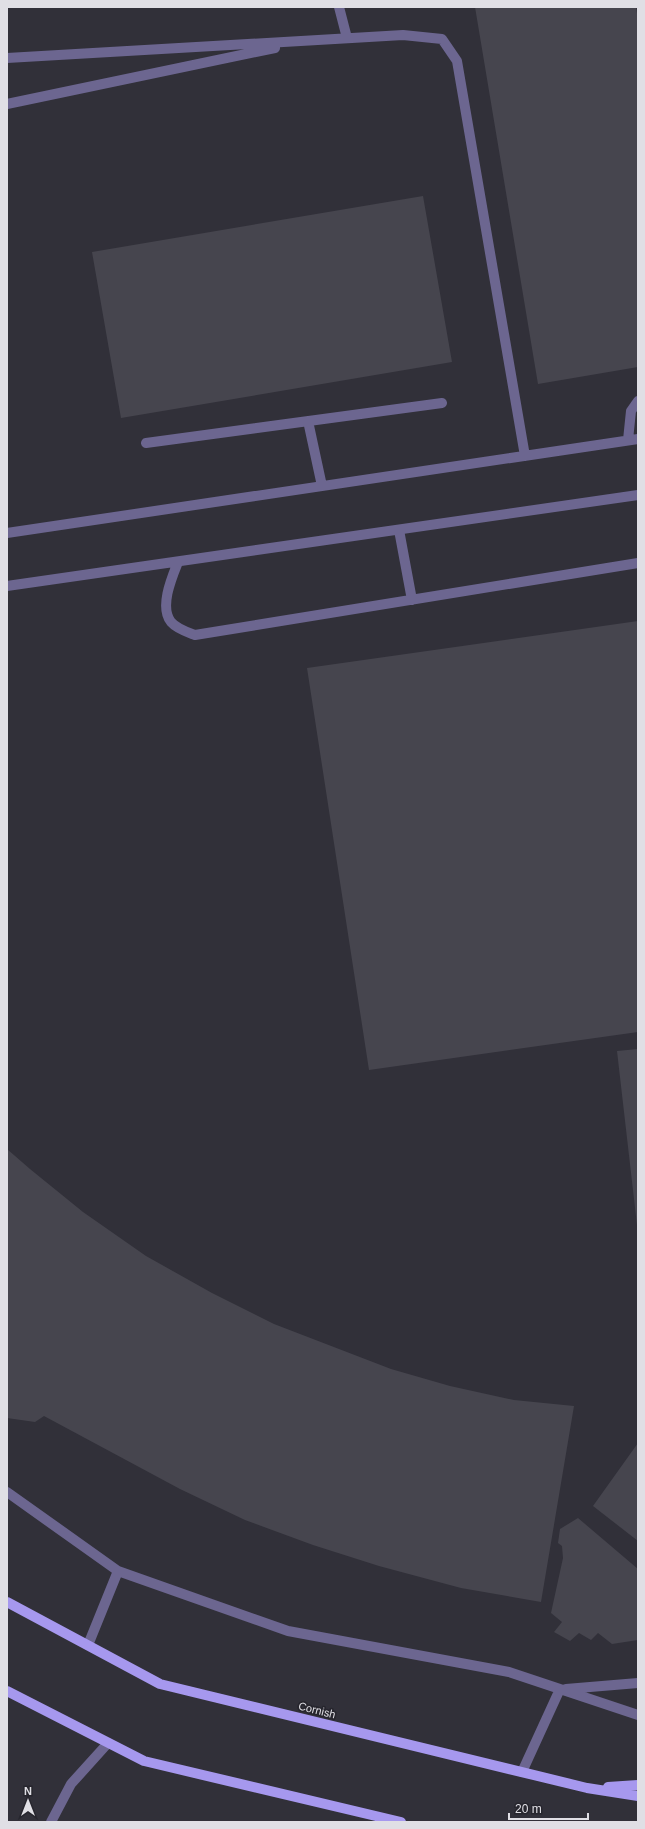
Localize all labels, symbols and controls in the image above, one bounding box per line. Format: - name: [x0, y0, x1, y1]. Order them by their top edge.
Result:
- street label: Cornish: [297, 1700, 337, 1720]
- north arrow: [8, 1781, 48, 1821]
- text: N: [24, 1785, 32, 1797]
- scale bar: [509, 1795, 588, 1821]
- text: 20 m: [515, 1802, 542, 1816]

